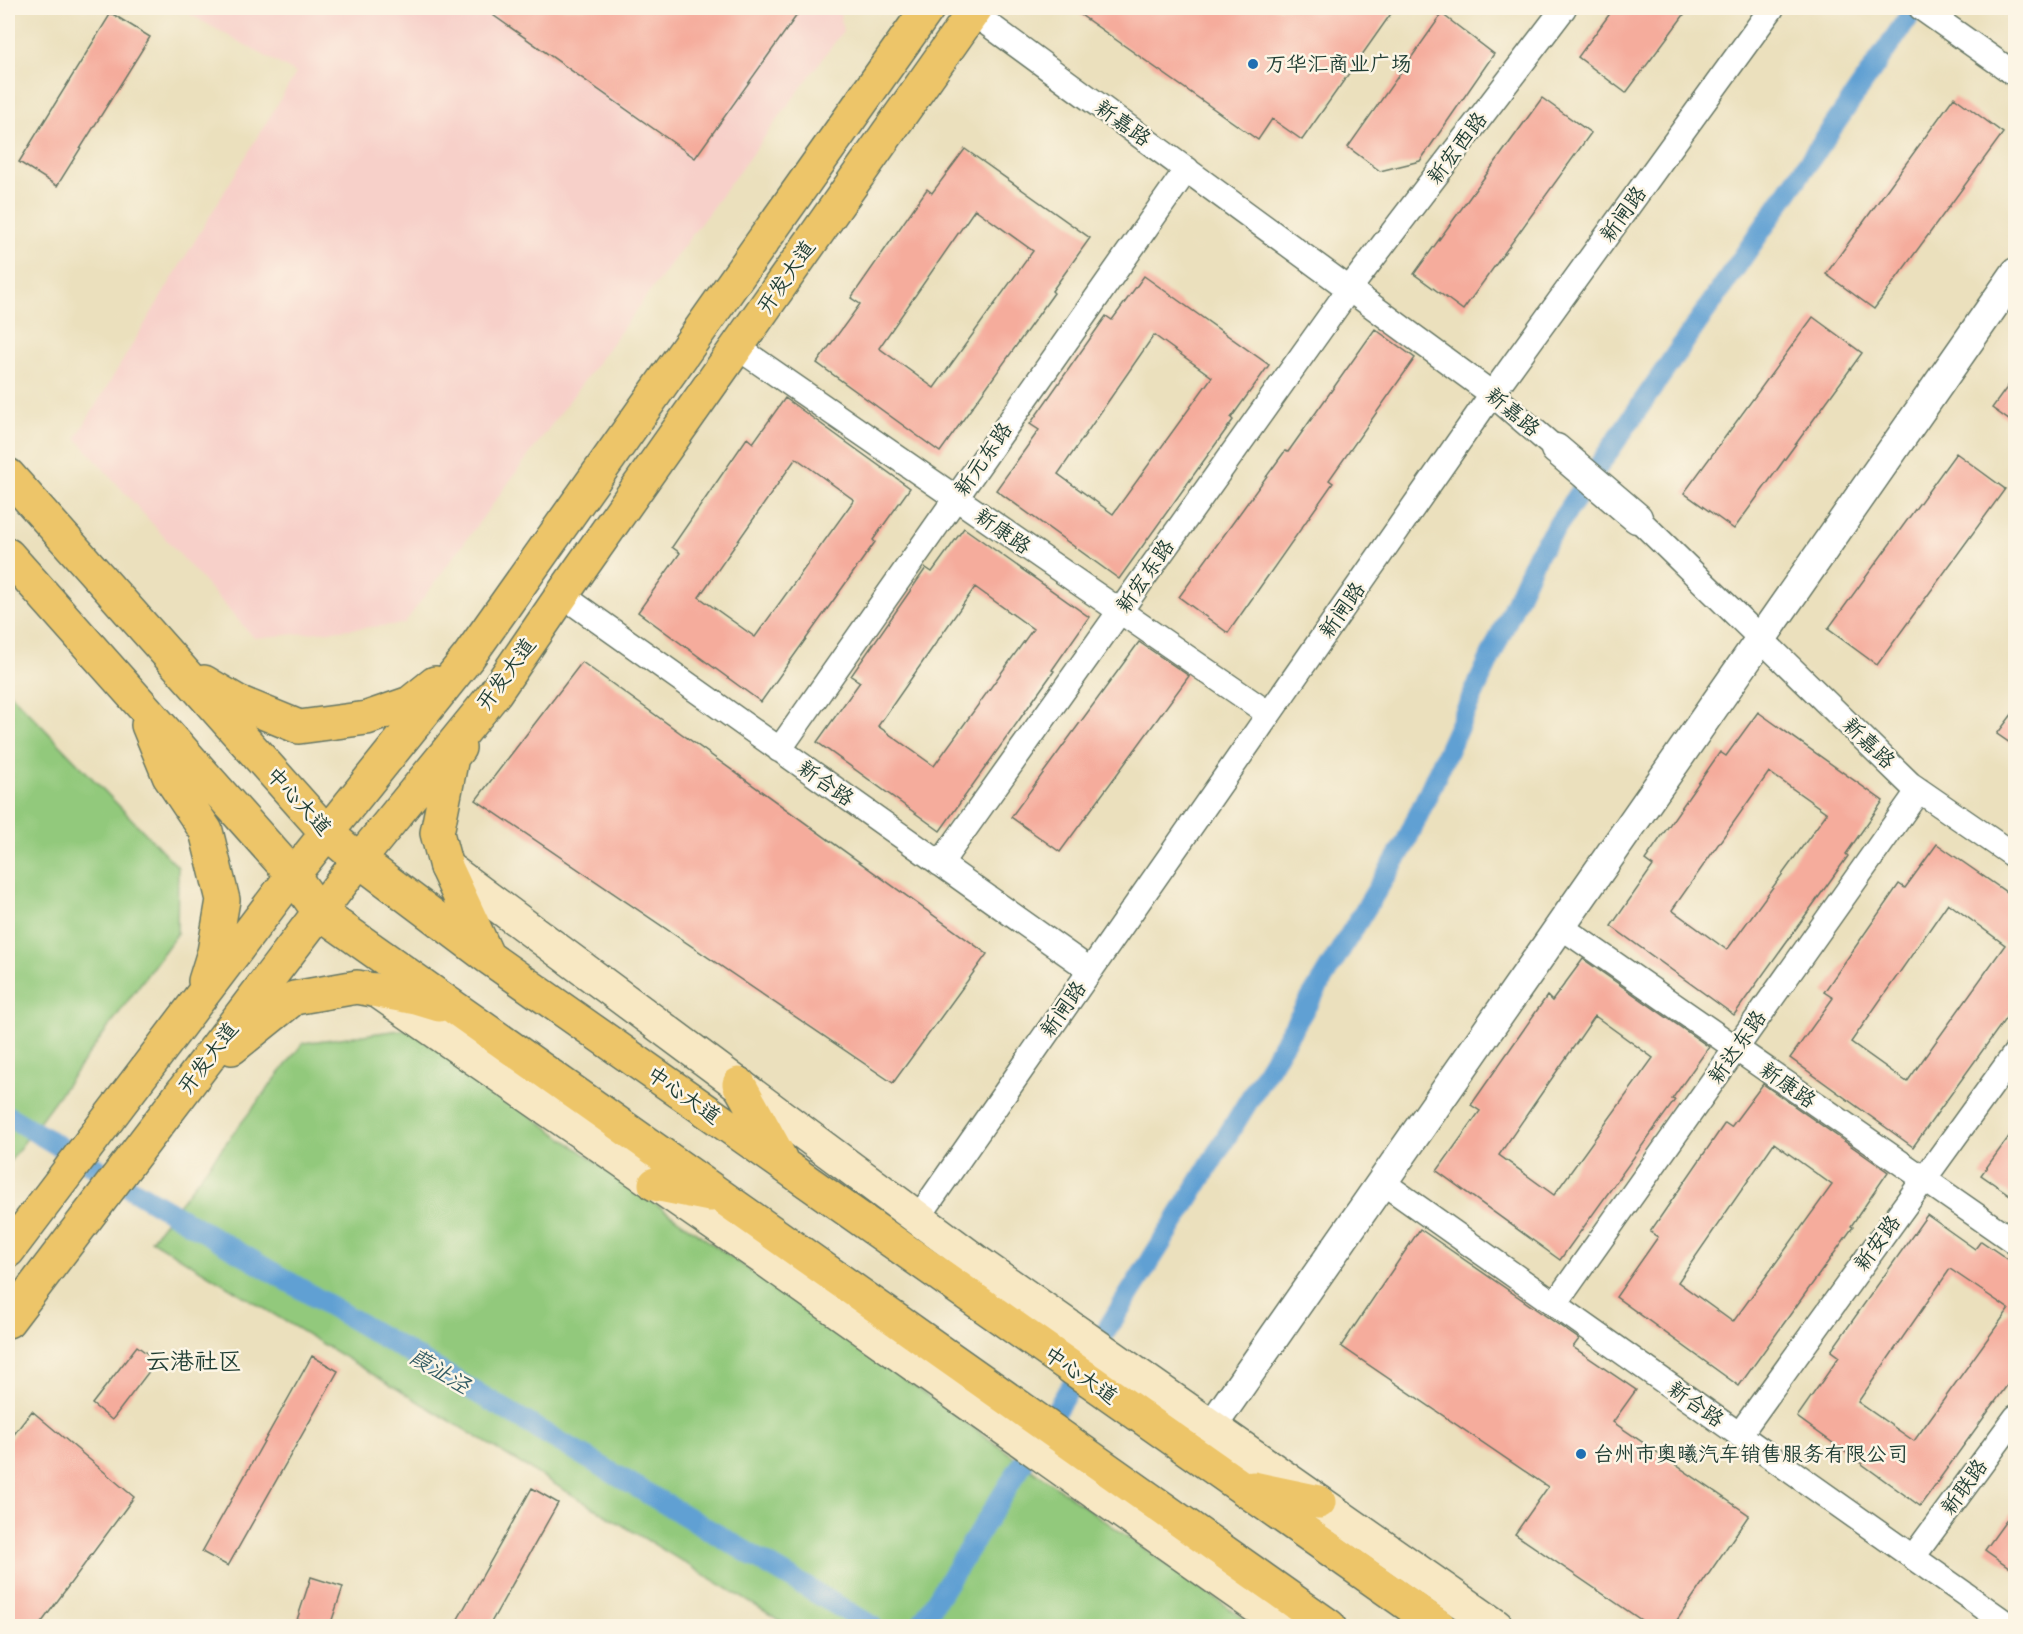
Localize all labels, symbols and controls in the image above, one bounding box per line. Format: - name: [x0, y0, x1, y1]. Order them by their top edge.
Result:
- place label: 万华汇商业广场: [1265, 45, 1412, 83]
- marker: 万华汇商业广场: [1246, 57, 1260, 71]
- street label: 新嘉路: [1086, 89, 1160, 157]
- street label: 新宏西路: [1417, 103, 1497, 193]
- street label: 新闸路: [1589, 177, 1657, 251]
- street label: 开发大道: [746, 232, 826, 322]
- street label: 新嘉路: [1477, 377, 1549, 447]
- street label: 新元东路: [943, 414, 1023, 504]
- street label: 新康路: [966, 497, 1040, 565]
- street label: 新宏东路: [1105, 531, 1185, 621]
- street label: 新闸路: [1308, 573, 1376, 647]
- street label: 开发大道: [466, 629, 546, 719]
- street label: 新嘉路: [1833, 707, 1905, 779]
- street label: 新合路: [789, 749, 863, 817]
- street label: 中心大道: [256, 757, 342, 845]
- street label: 新闸路: [1029, 972, 1097, 1046]
- street label: 新达东路: [1697, 1002, 1777, 1092]
- street label: 开发大道: [168, 1013, 248, 1103]
- street label: 新康路: [1751, 1051, 1825, 1119]
- street label: 中心大道: [639, 1055, 729, 1135]
- street label: 新安路: [1843, 1206, 1911, 1280]
- street label: 中心大道: [1036, 1335, 1126, 1415]
- water label: 葭沚泾: [402, 1337, 479, 1405]
- district label: 云港社区: [146, 1340, 242, 1382]
- street label: 新合路: [1659, 1370, 1733, 1438]
- place label: 台州市奥曦汽车销售服务有限公司: [1593, 1435, 1908, 1473]
- marker: 台州市奥曦汽车销售服务有限公司: [1574, 1447, 1588, 1461]
- street label: 新联路: [1930, 1450, 1998, 1524]

